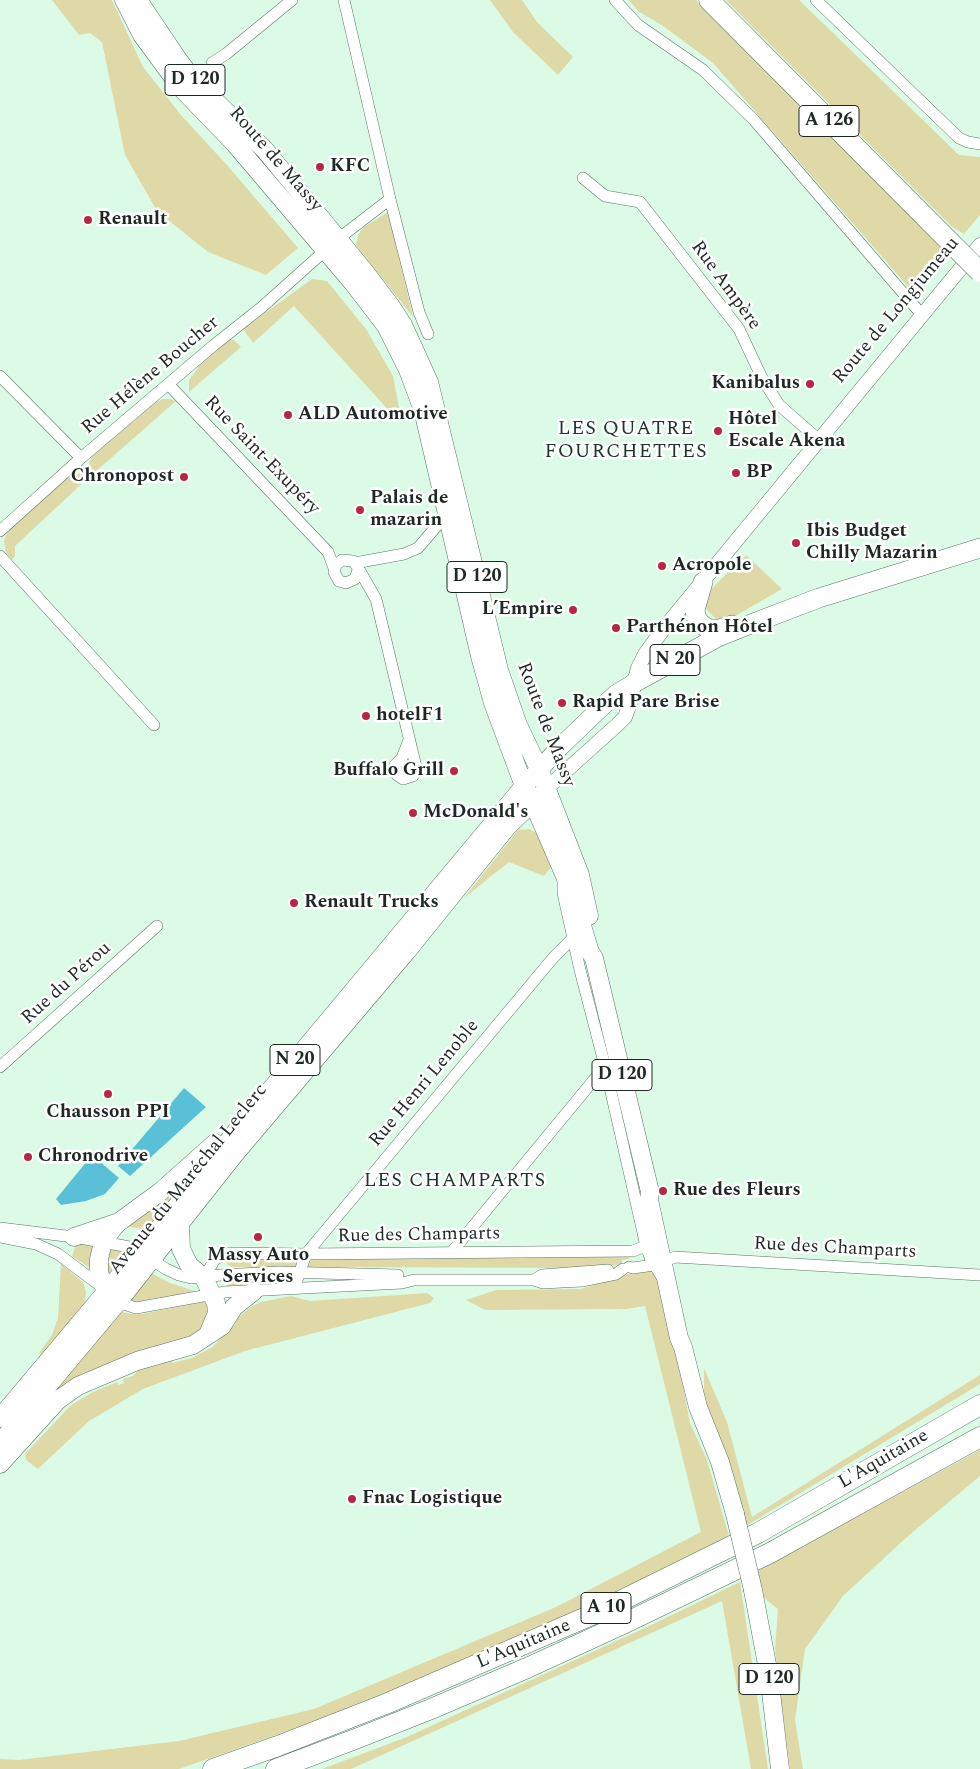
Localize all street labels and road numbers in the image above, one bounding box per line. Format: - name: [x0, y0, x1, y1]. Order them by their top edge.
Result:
- road number: D 120: [165, 64, 225, 96]
- street label: Route de Massy: [223, 103, 327, 217]
- road number: A 126: [799, 105, 859, 136]
- street label: Route de Longjumeau: [829, 233, 965, 389]
- street label: Rue Ampère: [685, 237, 765, 335]
- street label: Rue Hélène Boucher: [78, 312, 224, 440]
- street label: Rue Saint-Exupéry: [198, 392, 324, 520]
- road number: D 120: [447, 562, 507, 592]
- road number: N 20: [650, 644, 700, 676]
- street label: Route de Massy: [511, 659, 579, 791]
- street label: Rue du Pérou: [18, 938, 116, 1030]
- street label: Rue Henri Lenoble: [365, 1016, 485, 1152]
- road number: N 20: [270, 1044, 320, 1076]
- road number: D 120: [592, 1060, 652, 1090]
- street label: Avenue du Maréchal Leclerc: [105, 1080, 273, 1280]
- street label: Rue des Champarts: [337, 1223, 501, 1249]
- street label: Rue des Champarts: [753, 1233, 917, 1265]
- street label: L'Aquitaine: [835, 1425, 933, 1495]
- road number: A 10: [581, 1592, 631, 1624]
- street label: L'Aquitaine: [473, 1615, 575, 1675]
- road number: D 120: [739, 1664, 799, 1695]

